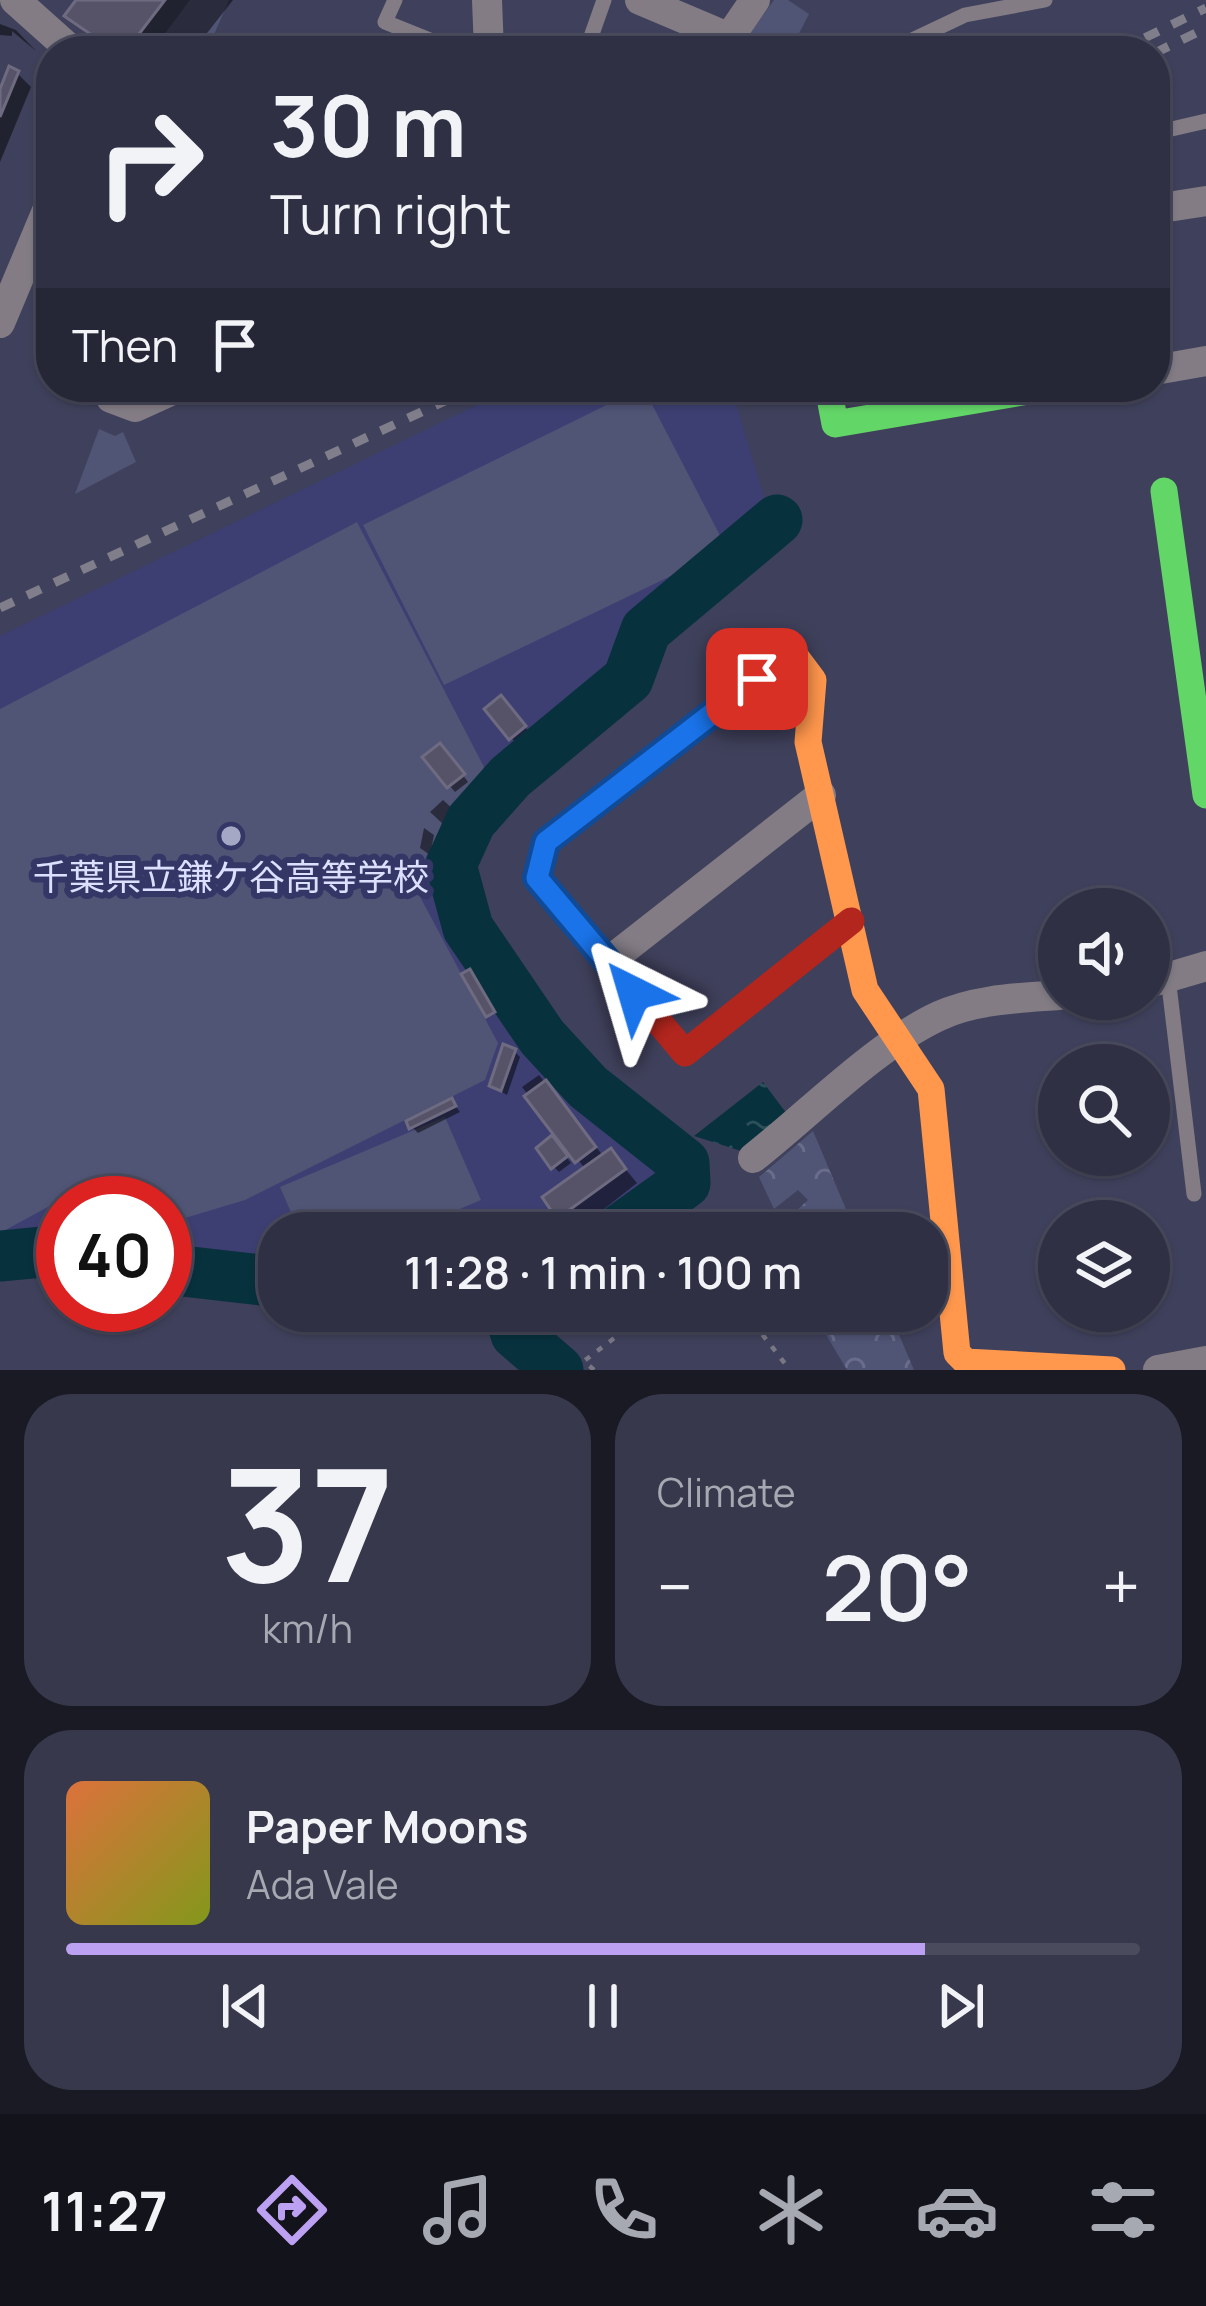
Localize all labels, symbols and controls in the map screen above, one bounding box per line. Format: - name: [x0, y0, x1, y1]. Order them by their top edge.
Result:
- text: 30 m: [270, 67, 466, 182]
- icon: right: [72, 84, 228, 240]
- text: Turn right: [270, 176, 512, 250]
- icon: arrive: [202, 312, 268, 378]
- text: Then: [72, 314, 178, 376]
- pin: [706, 628, 808, 730]
- icon: arrive: [724, 646, 790, 712]
- marker: 千葉県立鎌ケ谷高等学校: [218, 823, 244, 849]
- place label: 千葉県立鎌ケ谷高等学校: [33, 852, 429, 901]
- map controls: [1038, 888, 1170, 1332]
- button: sound: [1038, 888, 1170, 1020]
- position arrow: [571, 930, 697, 1056]
- button: search: [1038, 1044, 1170, 1176]
- speed limit sign: 40: [36, 1176, 192, 1332]
- button: layers: [1038, 1200, 1170, 1332]
- text: 11:28 · 1 min · 100 m: [404, 1241, 802, 1303]
- text: 37: [221, 1416, 394, 1629]
- text: Climate: [657, 1465, 796, 1519]
- text: 20°: [822, 1525, 973, 1648]
- text: −: [657, 1541, 693, 1631]
- text: +: [1102, 1541, 1140, 1631]
- text: km/h: [262, 1601, 353, 1655]
- text: Paper Moons: [246, 1795, 528, 1857]
- text: Ada Vale: [246, 1857, 399, 1911]
- icon: previous: [212, 1973, 278, 2039]
- icon: pause: [570, 1973, 636, 2039]
- icon: next: [928, 1973, 994, 2039]
- icon: directions: [250, 2168, 334, 2252]
- icon: music: [416, 2168, 500, 2252]
- icon: phone: [582, 2168, 666, 2252]
- icon: climate: [749, 2168, 833, 2252]
- icon: car: [915, 2168, 999, 2252]
- icon: filters: [1081, 2168, 1165, 2252]
- text: 11:27: [41, 2173, 168, 2247]

